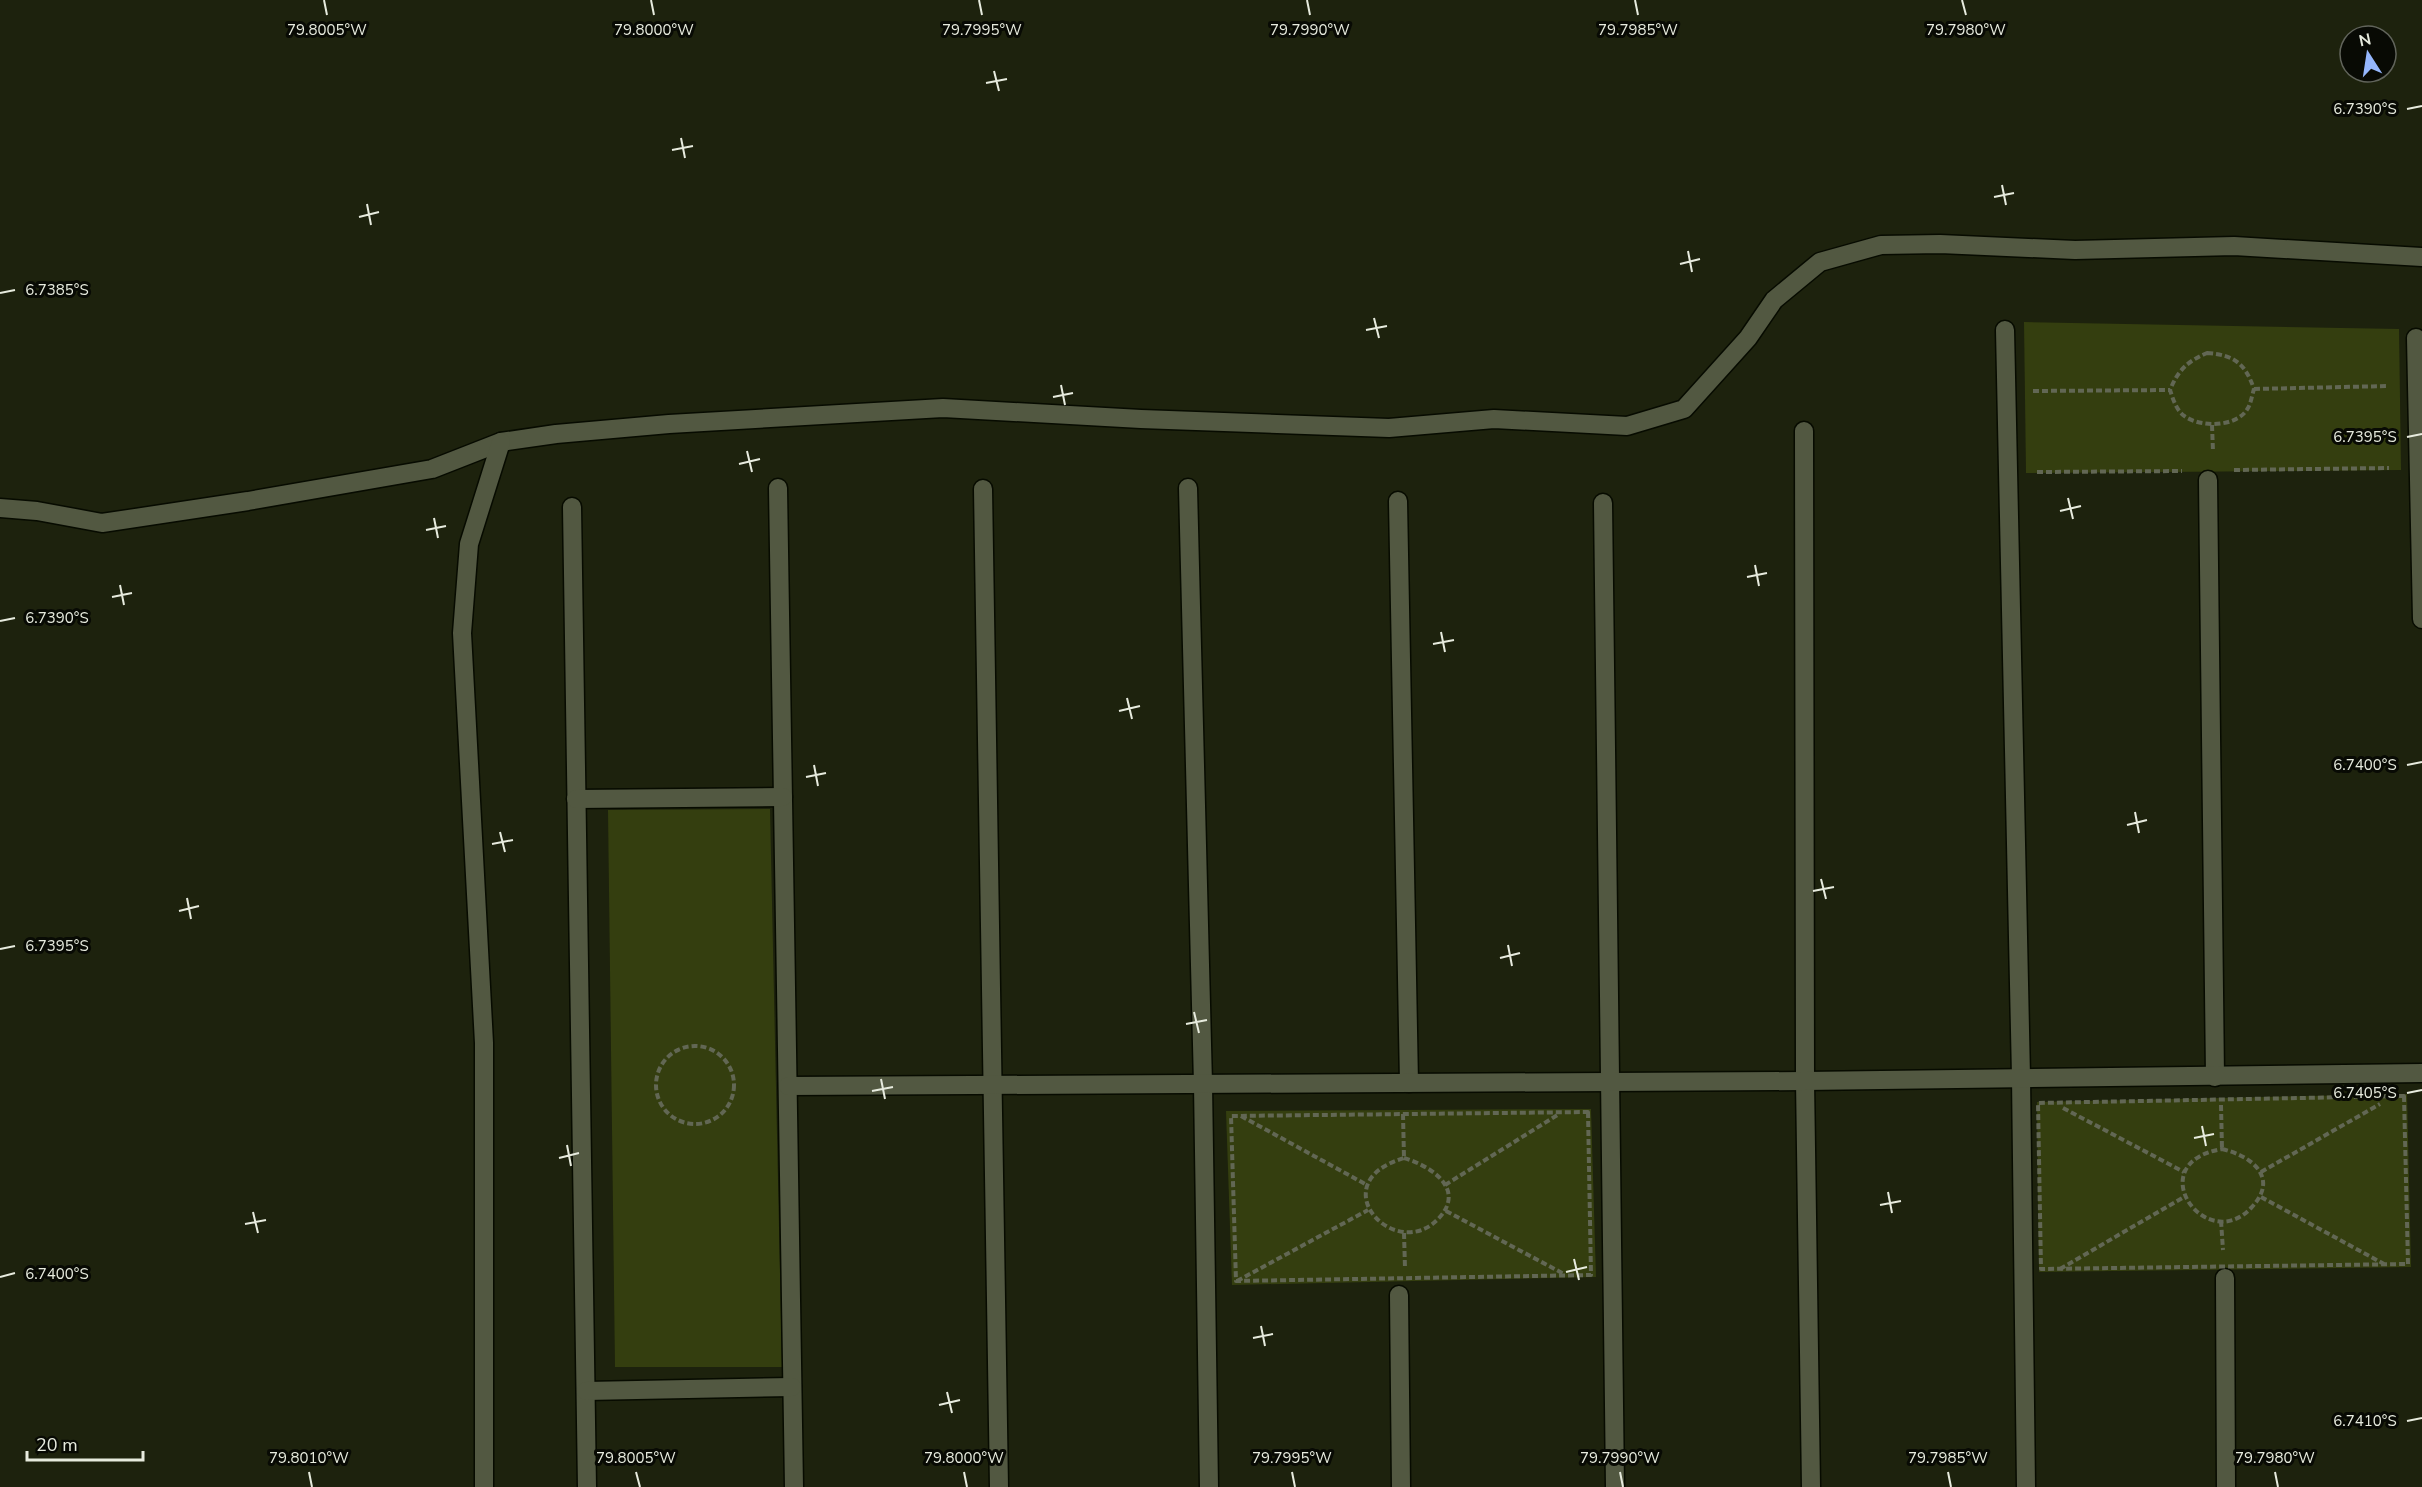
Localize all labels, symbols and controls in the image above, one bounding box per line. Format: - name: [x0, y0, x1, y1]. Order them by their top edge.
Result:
- text: 79.8005°W: [287, 20, 367, 40]
- text: 79.8000°W: [614, 20, 694, 40]
- text: 79.7995°W: [942, 20, 1022, 40]
- text: 79.7990°W: [1270, 20, 1350, 40]
- text: 79.7985°W: [1598, 20, 1678, 40]
- text: 79.7980°W: [1926, 20, 2006, 40]
- north arrow: [2338, 24, 2398, 84]
- text: N: [2357, 28, 2373, 52]
- text: 6.7390°S: [2333, 99, 2397, 119]
- text: 6.7385°S: [25, 280, 89, 300]
- text: 6.7395°S: [2333, 427, 2397, 447]
- text: 6.7390°S: [25, 608, 89, 628]
- text: 6.7400°S: [2333, 755, 2397, 775]
- text: 6.7395°S: [25, 936, 89, 956]
- text: 6.7405°S: [2333, 1083, 2397, 1103]
- text: 6.7400°S: [25, 1264, 89, 1284]
- text: 6.7410°S: [2333, 1411, 2397, 1431]
- scale bar: [27, 1424, 142, 1462]
- text: 20 m: [36, 1433, 78, 1457]
- text: 79.8010°W: [269, 1448, 349, 1468]
- text: 79.8005°W: [596, 1448, 676, 1468]
- text: 79.8000°W: [924, 1448, 1004, 1468]
- text: 79.7995°W: [1252, 1448, 1332, 1468]
- text: 79.7990°W: [1580, 1448, 1660, 1468]
- text: 79.7985°W: [1908, 1448, 1988, 1468]
- text: 79.7980°W: [2235, 1448, 2315, 1468]

